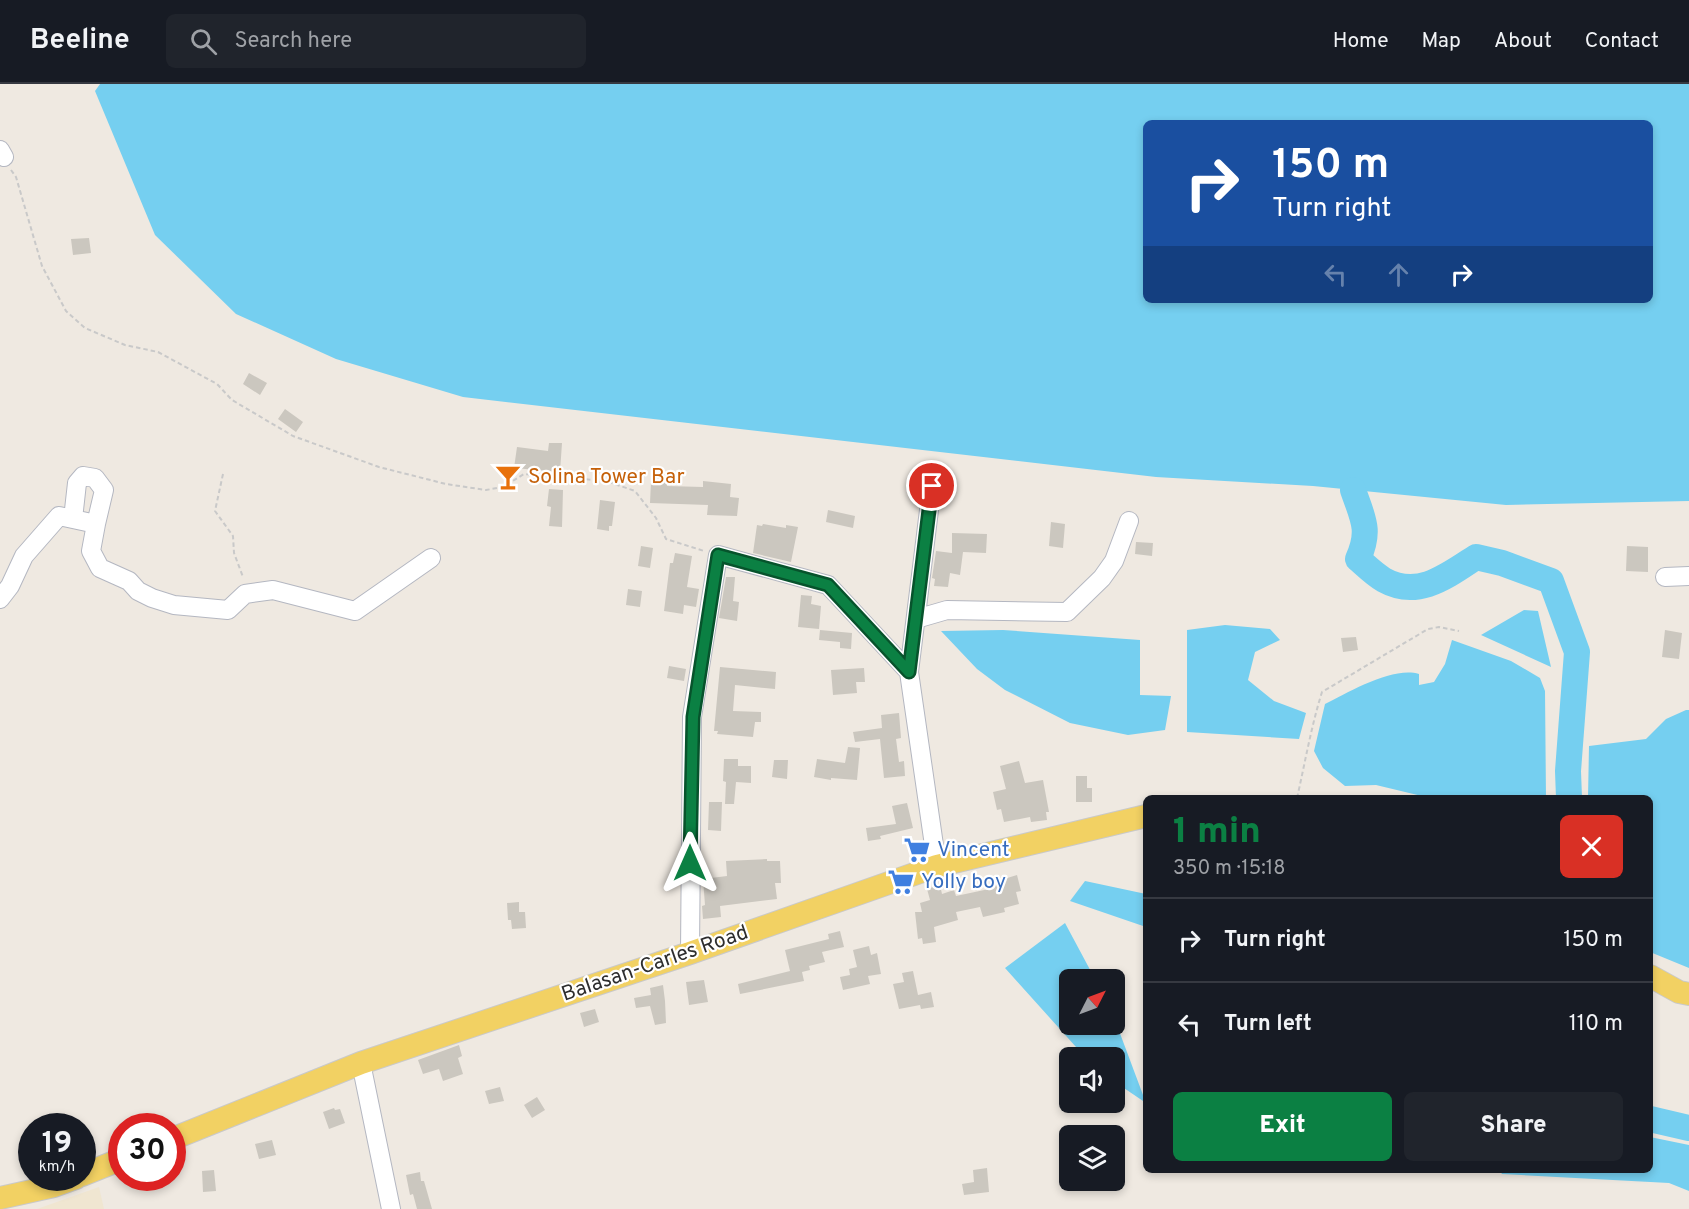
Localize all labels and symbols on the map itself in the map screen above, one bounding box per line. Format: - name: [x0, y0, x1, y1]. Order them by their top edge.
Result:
- pin: [906, 460, 957, 511]
- bar icon: Solina Tower Bar: [493, 462, 523, 492]
- place label: Solina Tower Bar: [528, 464, 685, 491]
- position arrow: [658, 831, 722, 895]
- supermarket icon: Vincent: [902, 835, 932, 865]
- place label: Vincent: [937, 837, 1010, 864]
- supermarket icon: Yolly boy: [886, 867, 916, 897]
- place label: Yolly boy: [921, 869, 1006, 896]
- street label: Balasan-Carles Road: [558, 919, 752, 1009]
- north arrow: [1059, 969, 1125, 1035]
- speed limit sign: 30: [108, 1113, 186, 1191]

